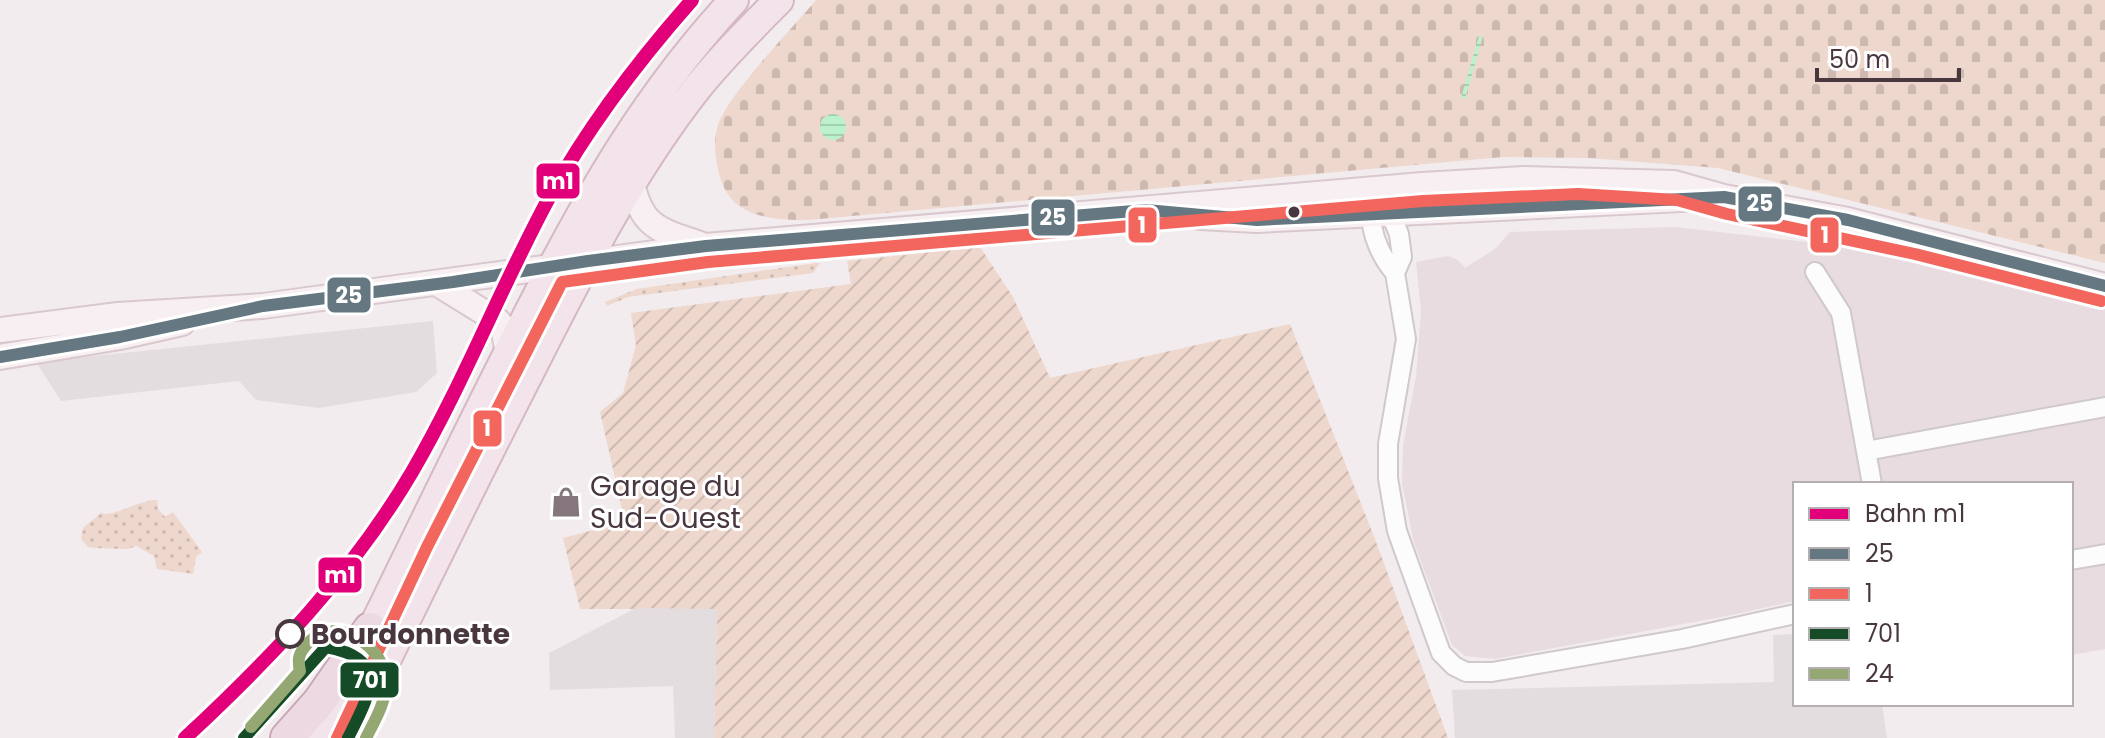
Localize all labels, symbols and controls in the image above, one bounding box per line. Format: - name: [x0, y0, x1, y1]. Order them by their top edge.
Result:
- scale bar: [1817, 32, 1959, 82]
- text: 50 m: [1829, 43, 1890, 76]
- line badge: m1: [535, 162, 581, 200]
- text: m1: [542, 166, 574, 197]
- line badge: 25: [1737, 185, 1783, 223]
- text: 25: [1747, 188, 1773, 219]
- line badge: 25: [1030, 198, 1076, 237]
- text: 25: [1040, 202, 1066, 233]
- unlabelled marker: [1286, 204, 1302, 220]
- line badge: 1: [1127, 206, 1158, 244]
- text: 1: [1138, 210, 1146, 241]
- line badge: 1: [1809, 216, 1840, 254]
- text: 1: [1821, 220, 1829, 251]
- line badge: 25: [326, 276, 372, 314]
- text: 25: [336, 280, 362, 311]
- line badge: 1: [472, 409, 503, 448]
- text: 1: [483, 413, 491, 444]
- place label: Garage du Sud-Ouest: [590, 467, 741, 538]
- legend: [1793, 482, 2073, 706]
- shop icon: Garage du Sud-Ouest: [549, 485, 583, 519]
- text: Bahn m1: [1865, 497, 1965, 530]
- text: 25: [1865, 537, 1894, 570]
- line badge: m1: [317, 556, 363, 594]
- text: m1: [324, 560, 356, 591]
- text: 1: [1865, 577, 1873, 610]
- place label: Bourdonnette: [311, 615, 510, 654]
- text: 701: [1865, 617, 1901, 650]
- marker: Bourdonnette: [276, 620, 304, 648]
- text: 24: [1865, 657, 1894, 690]
- line badge: 701: [339, 661, 400, 699]
- text: 701: [353, 665, 387, 696]

